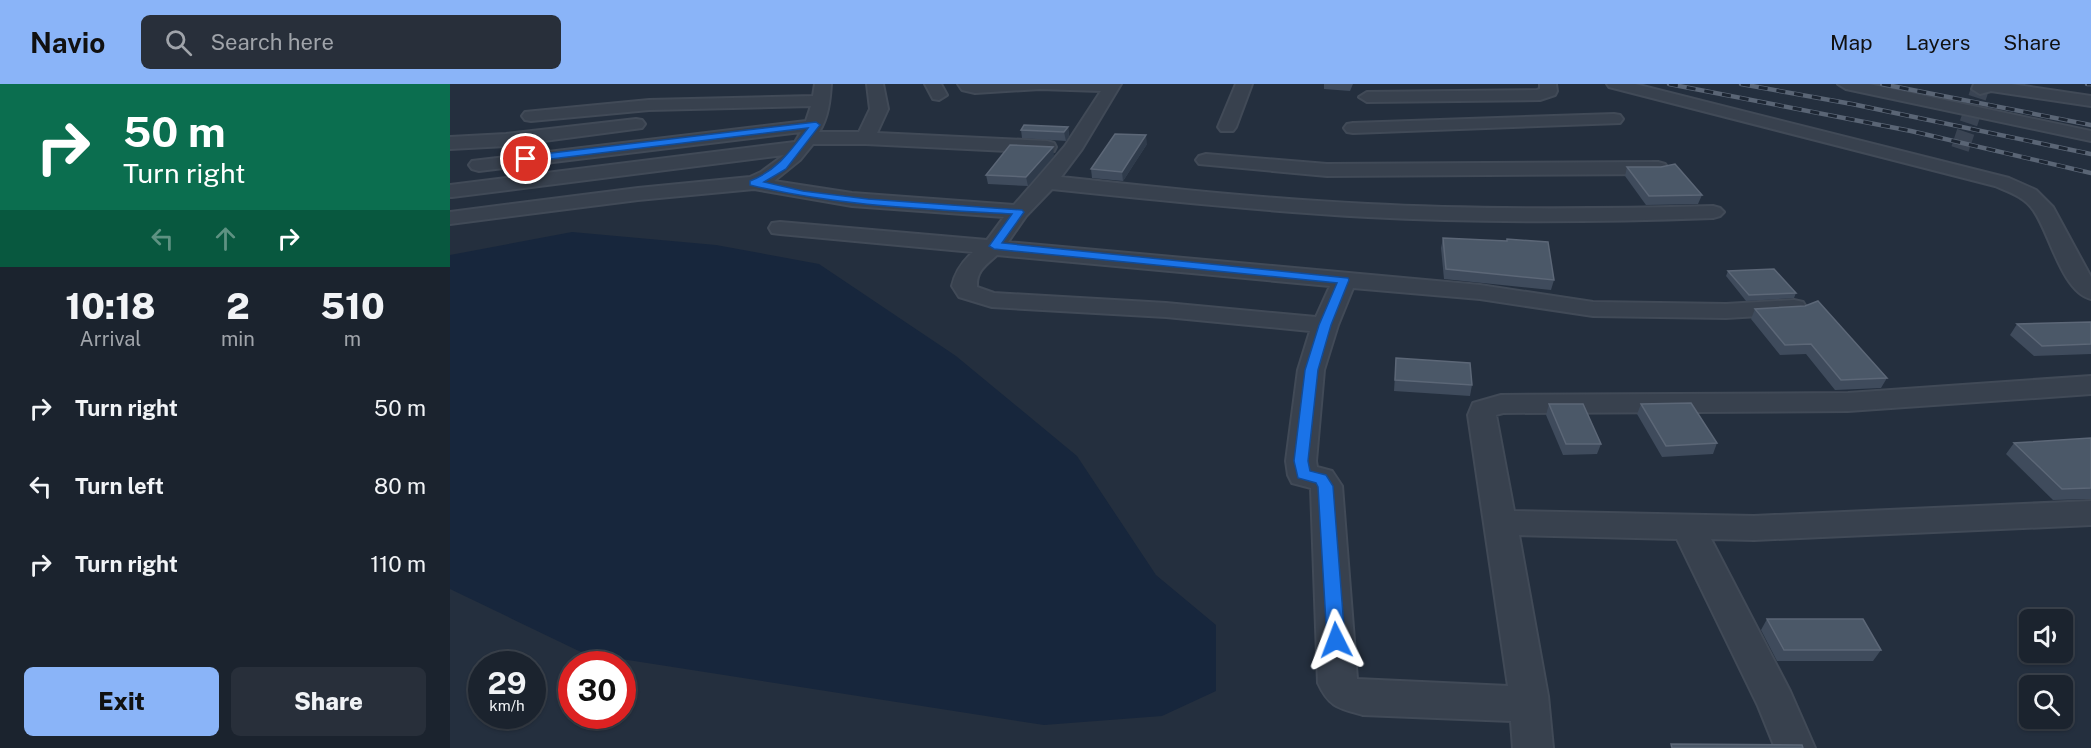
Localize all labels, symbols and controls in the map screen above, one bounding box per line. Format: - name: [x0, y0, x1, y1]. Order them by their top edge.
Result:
- search box: [141, 15, 561, 69]
- text: Navio: [30, 26, 105, 59]
- icon: search: [162, 26, 195, 59]
- text: Search here: [210, 29, 334, 55]
- text: Map: [1830, 30, 1873, 55]
- text: Layers: [1906, 30, 1970, 55]
- text: Share: [2003, 30, 2061, 55]
- text: 50 m: [123, 107, 226, 156]
- icon: right: [24, 108, 102, 186]
- pin: [500, 133, 551, 184]
- icon: arrive: [509, 142, 542, 175]
- text: Turn right: [123, 157, 246, 189]
- icon: left: [146, 222, 179, 255]
- icon: ahead: [209, 222, 242, 255]
- icon: right: [272, 222, 305, 255]
- text: 10:18: [65, 285, 156, 327]
- text: 2: [226, 285, 250, 327]
- text: 510: [320, 285, 385, 327]
- text: Arrival: [80, 327, 141, 351]
- text: min: [221, 327, 255, 351]
- text: m: [344, 327, 361, 351]
- icon: right: [24, 392, 57, 425]
- text: Turn right: [75, 395, 178, 421]
- text: 50 m: [374, 395, 426, 421]
- icon: left: [24, 470, 57, 503]
- text: Turn left: [75, 473, 164, 499]
- text: 80 m: [374, 473, 426, 499]
- icon: right: [24, 548, 57, 581]
- text: Turn right: [75, 551, 178, 577]
- text: 110 m: [370, 551, 426, 577]
- position arrow: [1304, 608, 1368, 672]
- map controls: [2019, 609, 2073, 729]
- button: sound: [2019, 609, 2073, 663]
- speed limit sign: 30: [558, 651, 636, 729]
- text: 29: [488, 665, 526, 701]
- button: Exit: [24, 667, 219, 736]
- button: Share: [231, 667, 426, 736]
- button: search: [2019, 675, 2073, 729]
- text: km/h: [489, 697, 525, 714]

